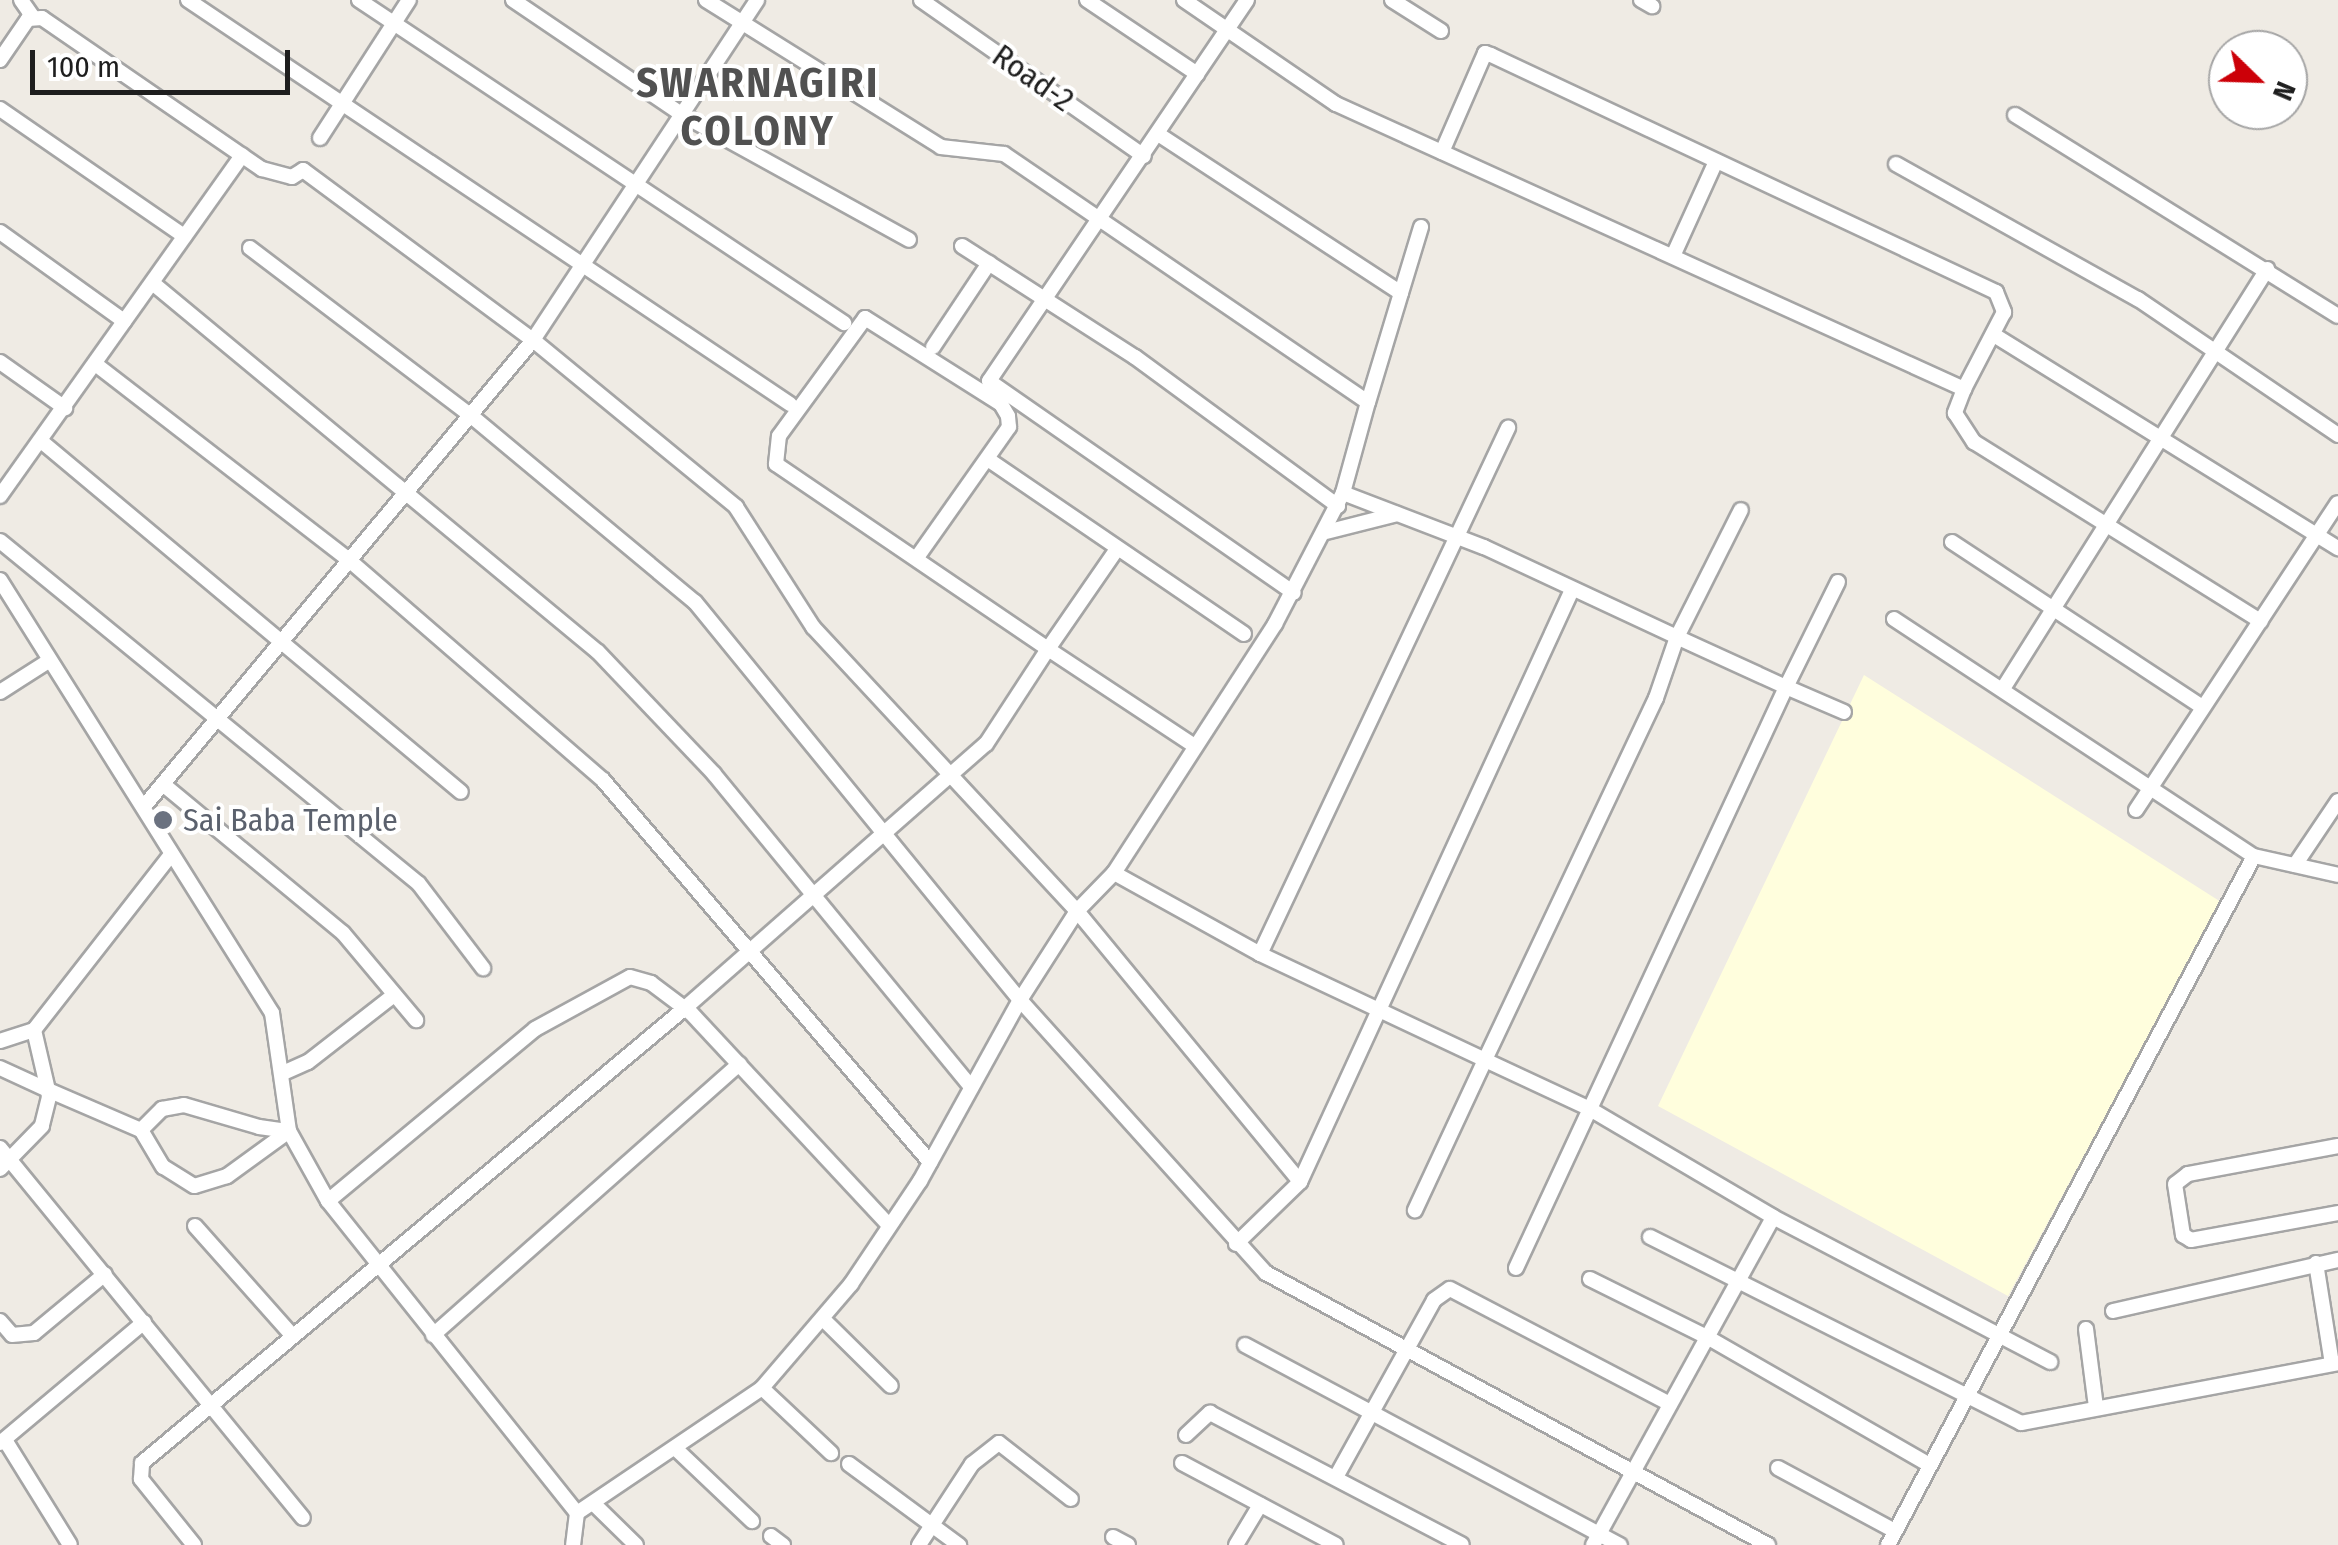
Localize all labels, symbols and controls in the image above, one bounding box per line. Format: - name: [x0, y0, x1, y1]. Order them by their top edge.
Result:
- scale bar: [35, 30, 295, 92]
- north arrow: [2208, 30, 2308, 130]
- street label: Road-2: [985, 36, 1081, 120]
- text: 100 m: [47, 49, 120, 85]
- district label: SWARNAGIRI COLONY: [636, 58, 880, 156]
- text: N: [2266, 77, 2303, 105]
- place label: Sai Baba Temple: [183, 801, 398, 839]
- marker: Sai Baba Temple: [152, 809, 174, 831]

